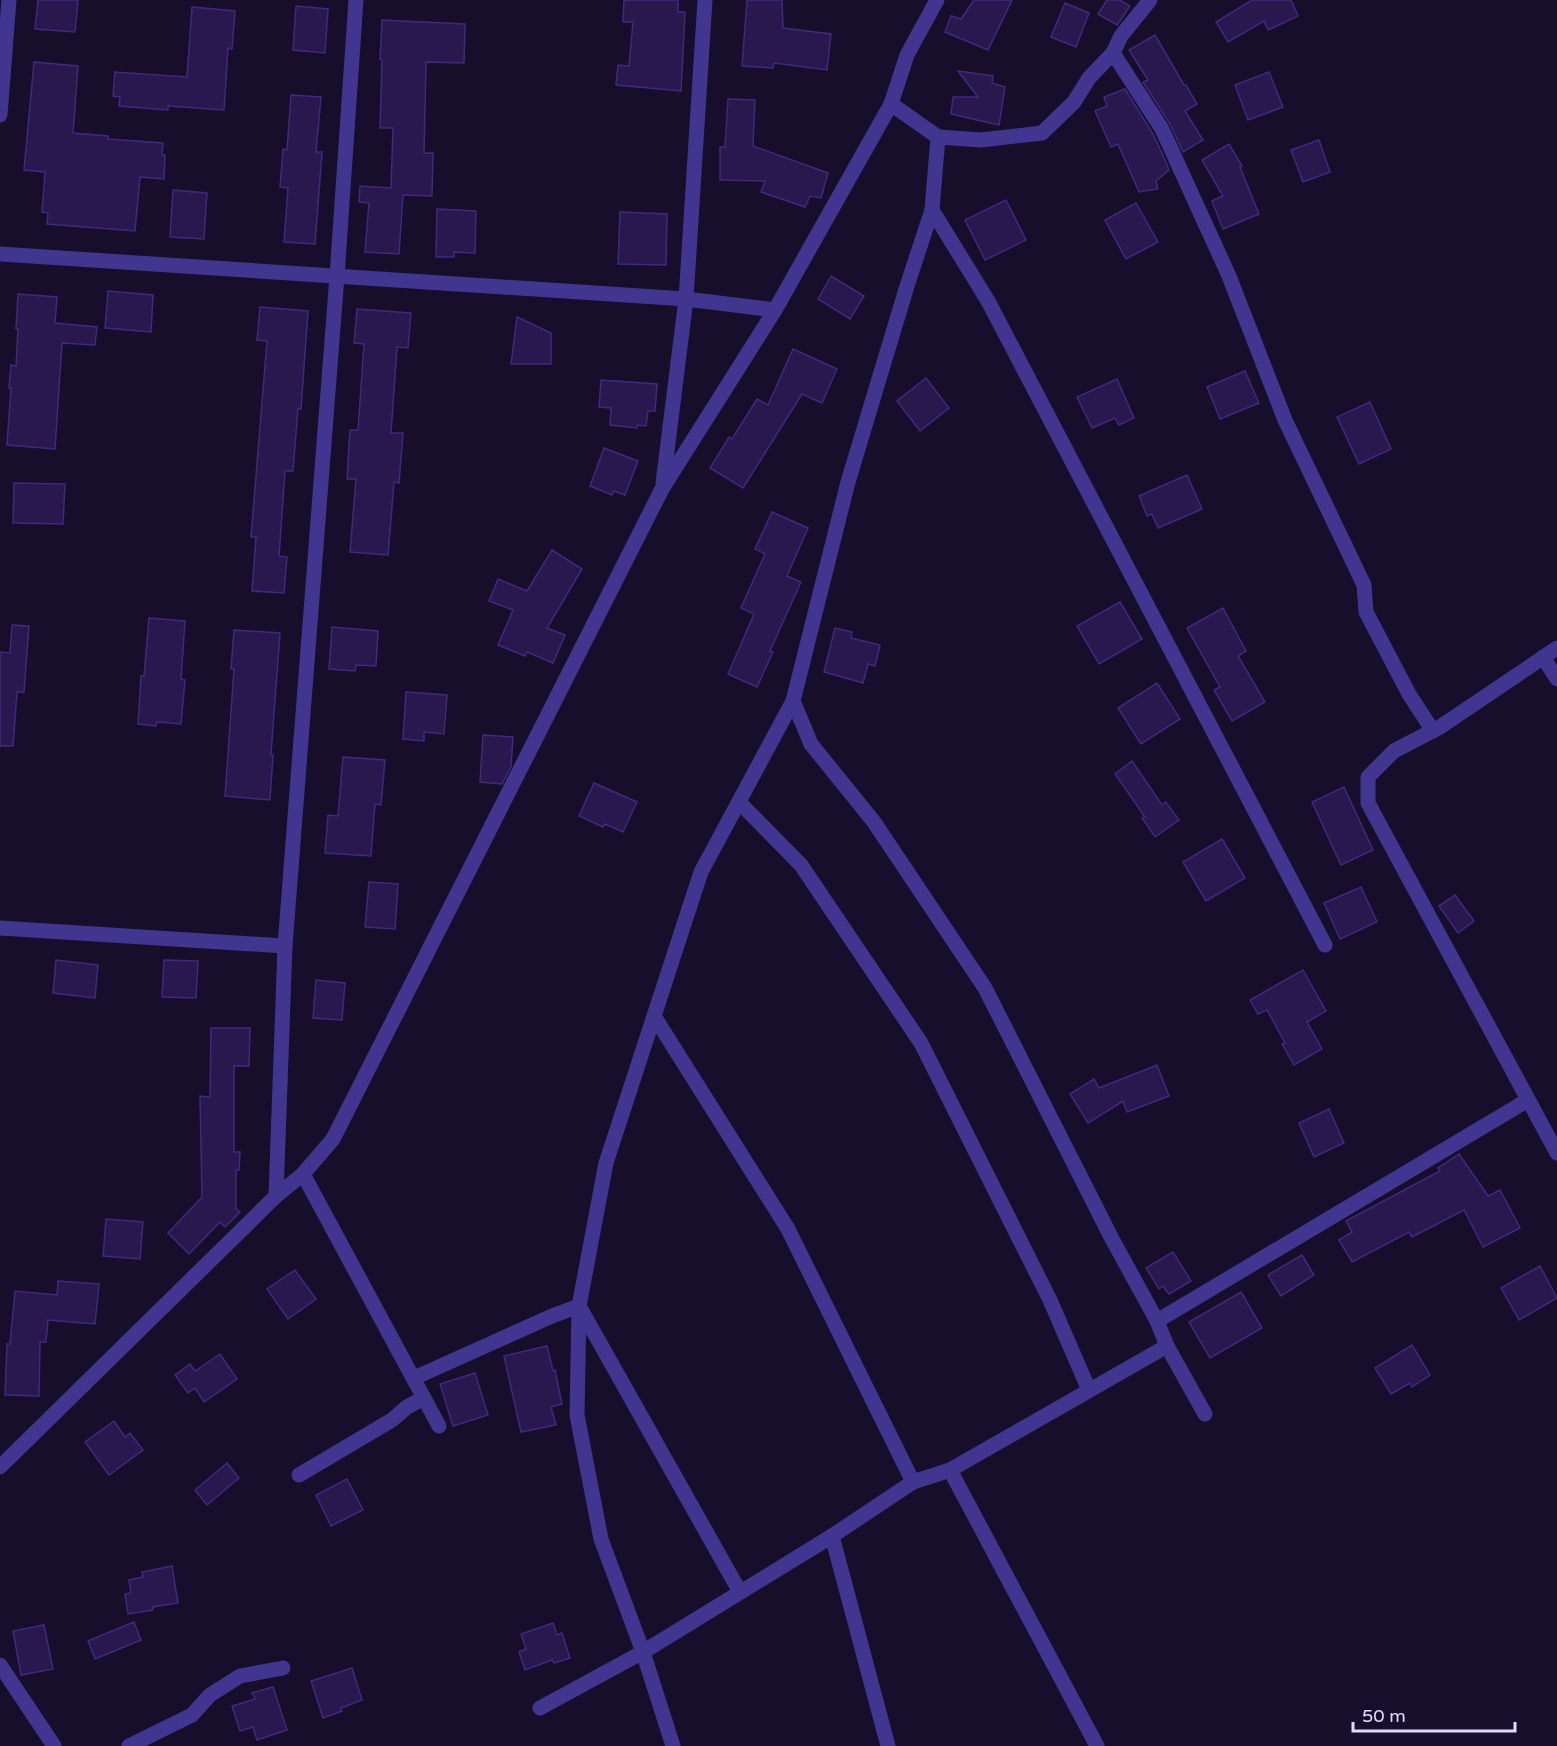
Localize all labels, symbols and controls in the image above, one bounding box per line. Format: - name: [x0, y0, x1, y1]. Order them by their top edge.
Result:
- scale bar: [1353, 1695, 1515, 1733]
- text: 50 m: [1362, 1705, 1406, 1727]

